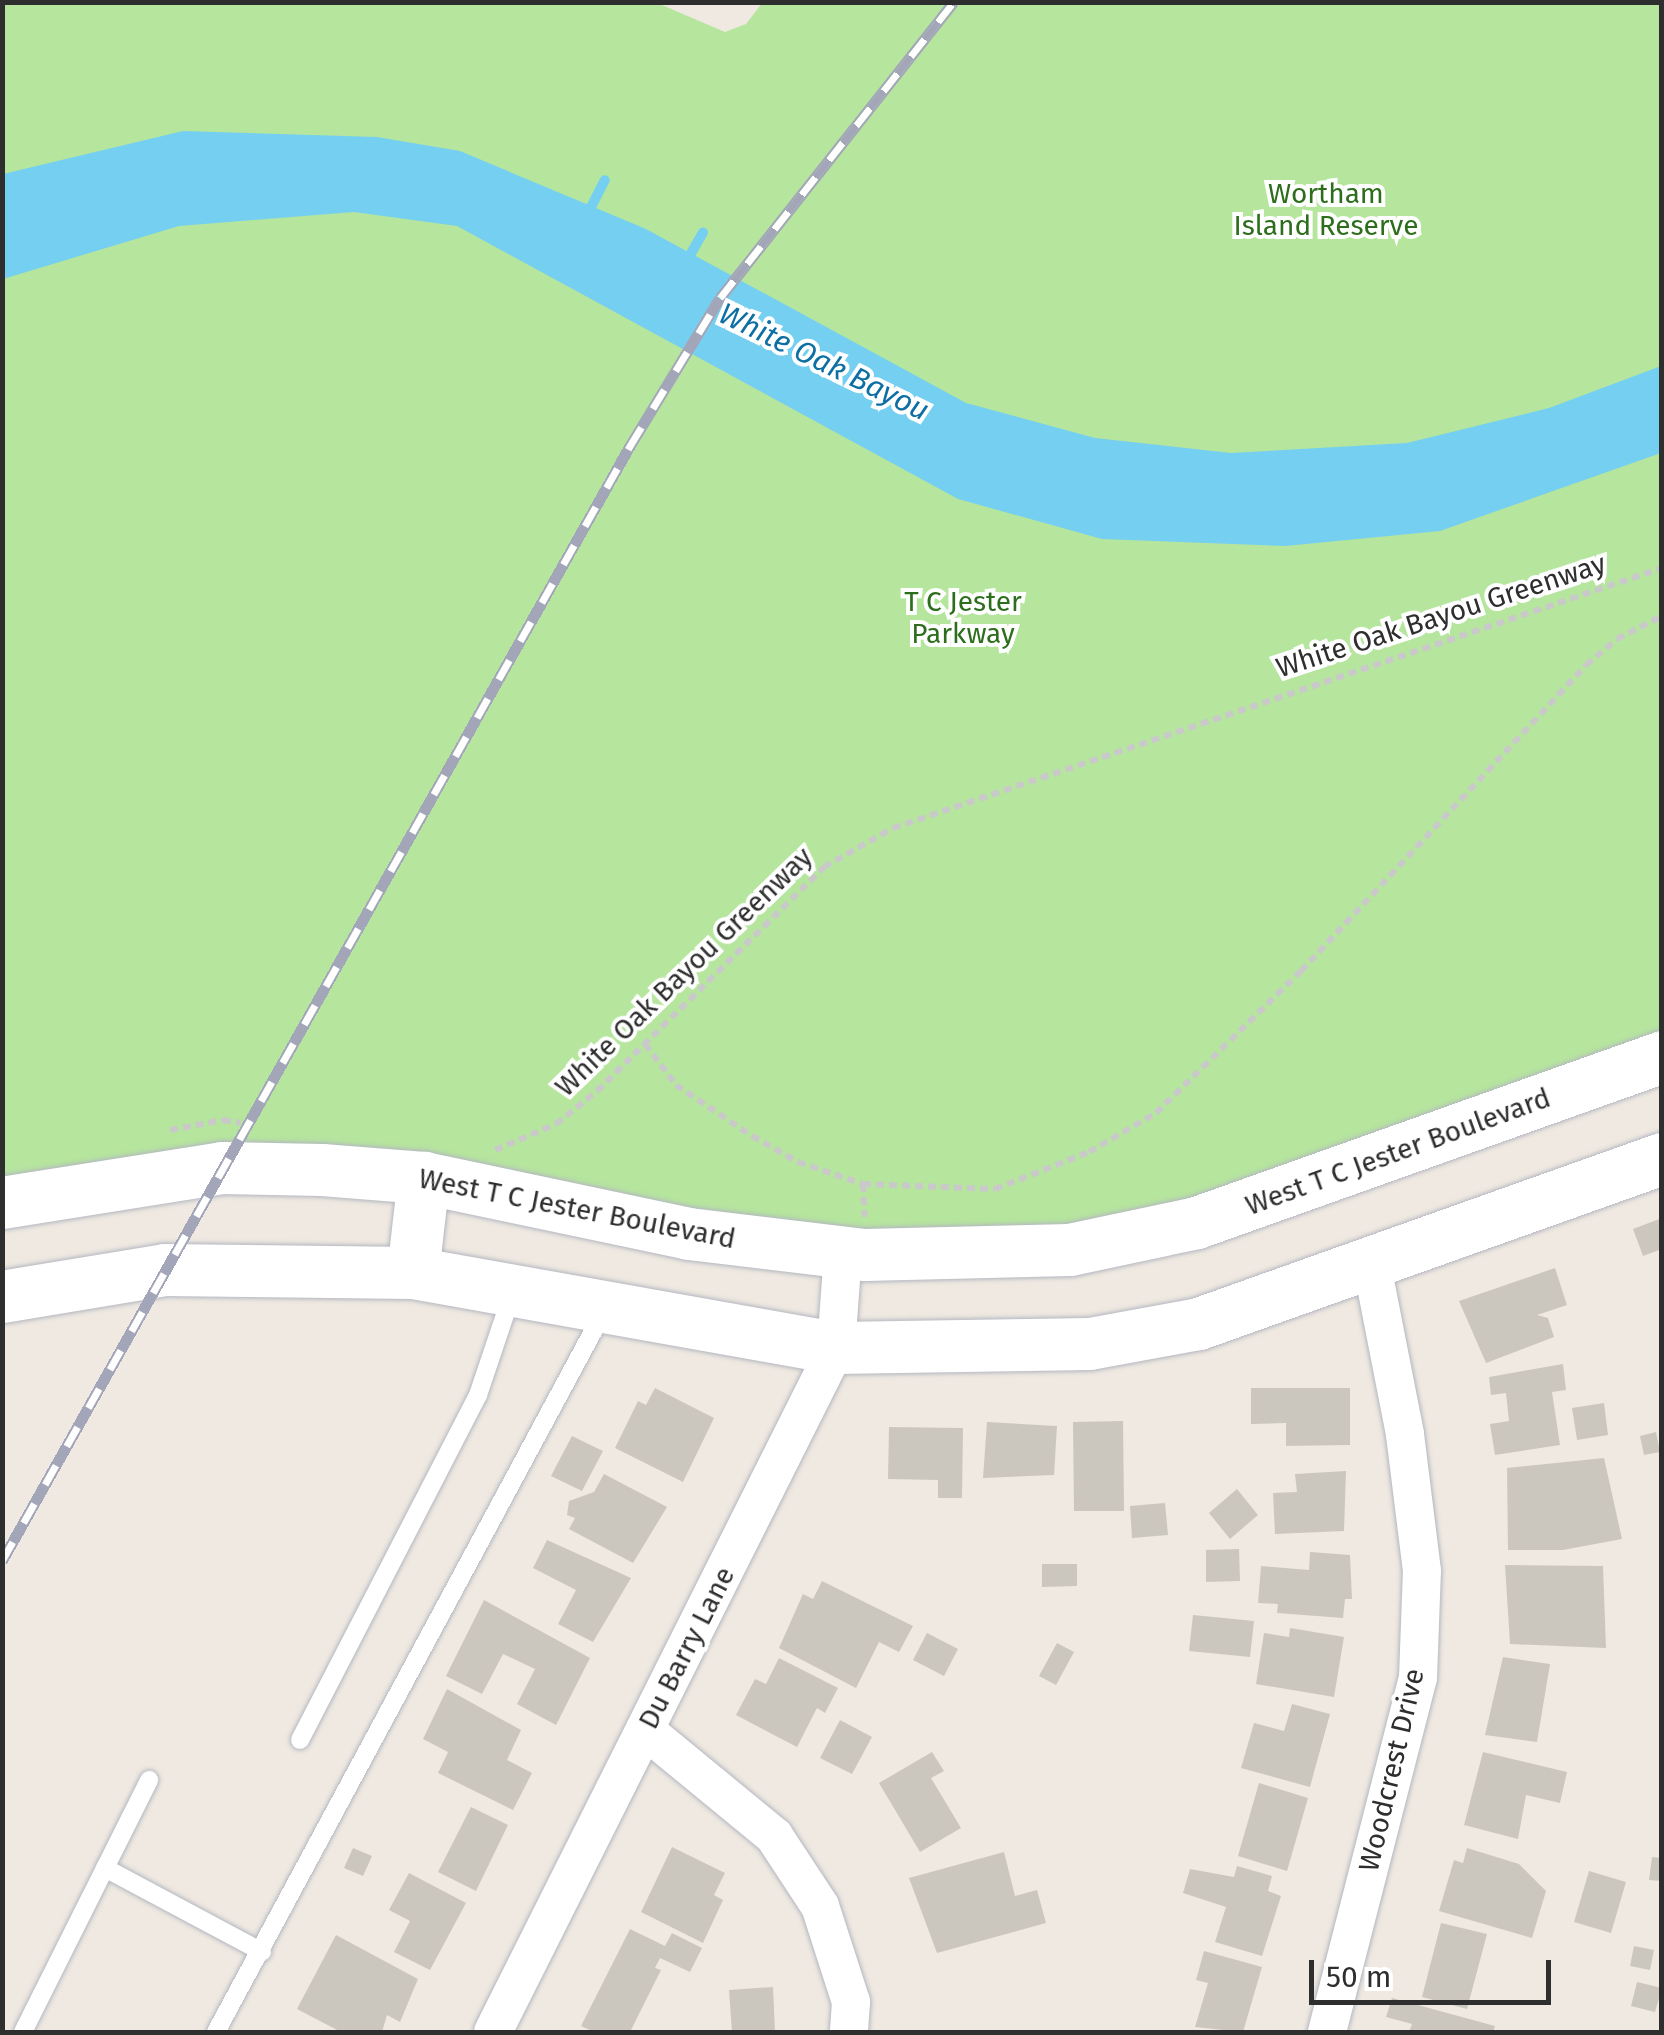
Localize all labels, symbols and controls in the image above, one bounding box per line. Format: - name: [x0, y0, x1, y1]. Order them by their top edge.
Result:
- park label: Wortham Island Reserve: [1233, 177, 1419, 243]
- water label: White Oak Bayou: [713, 296, 935, 428]
- street label: White Oak Bayou Greenway: [1272, 547, 1610, 685]
- park label: T C Jester Parkway: [904, 585, 1022, 651]
- street label: White Oak Bayou Greenway: [548, 840, 820, 1104]
- street label: West T C Jester Boulevard: [1241, 1081, 1555, 1223]
- street label: West T C Jester Boulevard: [416, 1162, 738, 1256]
- street label: Du Barry Lane: [632, 1561, 742, 1735]
- street label: Woodcrest Drive: [1352, 1665, 1432, 1875]
- scale bar: [1314, 1940, 1556, 2002]
- text: 50 m: [1326, 1959, 1391, 1995]

